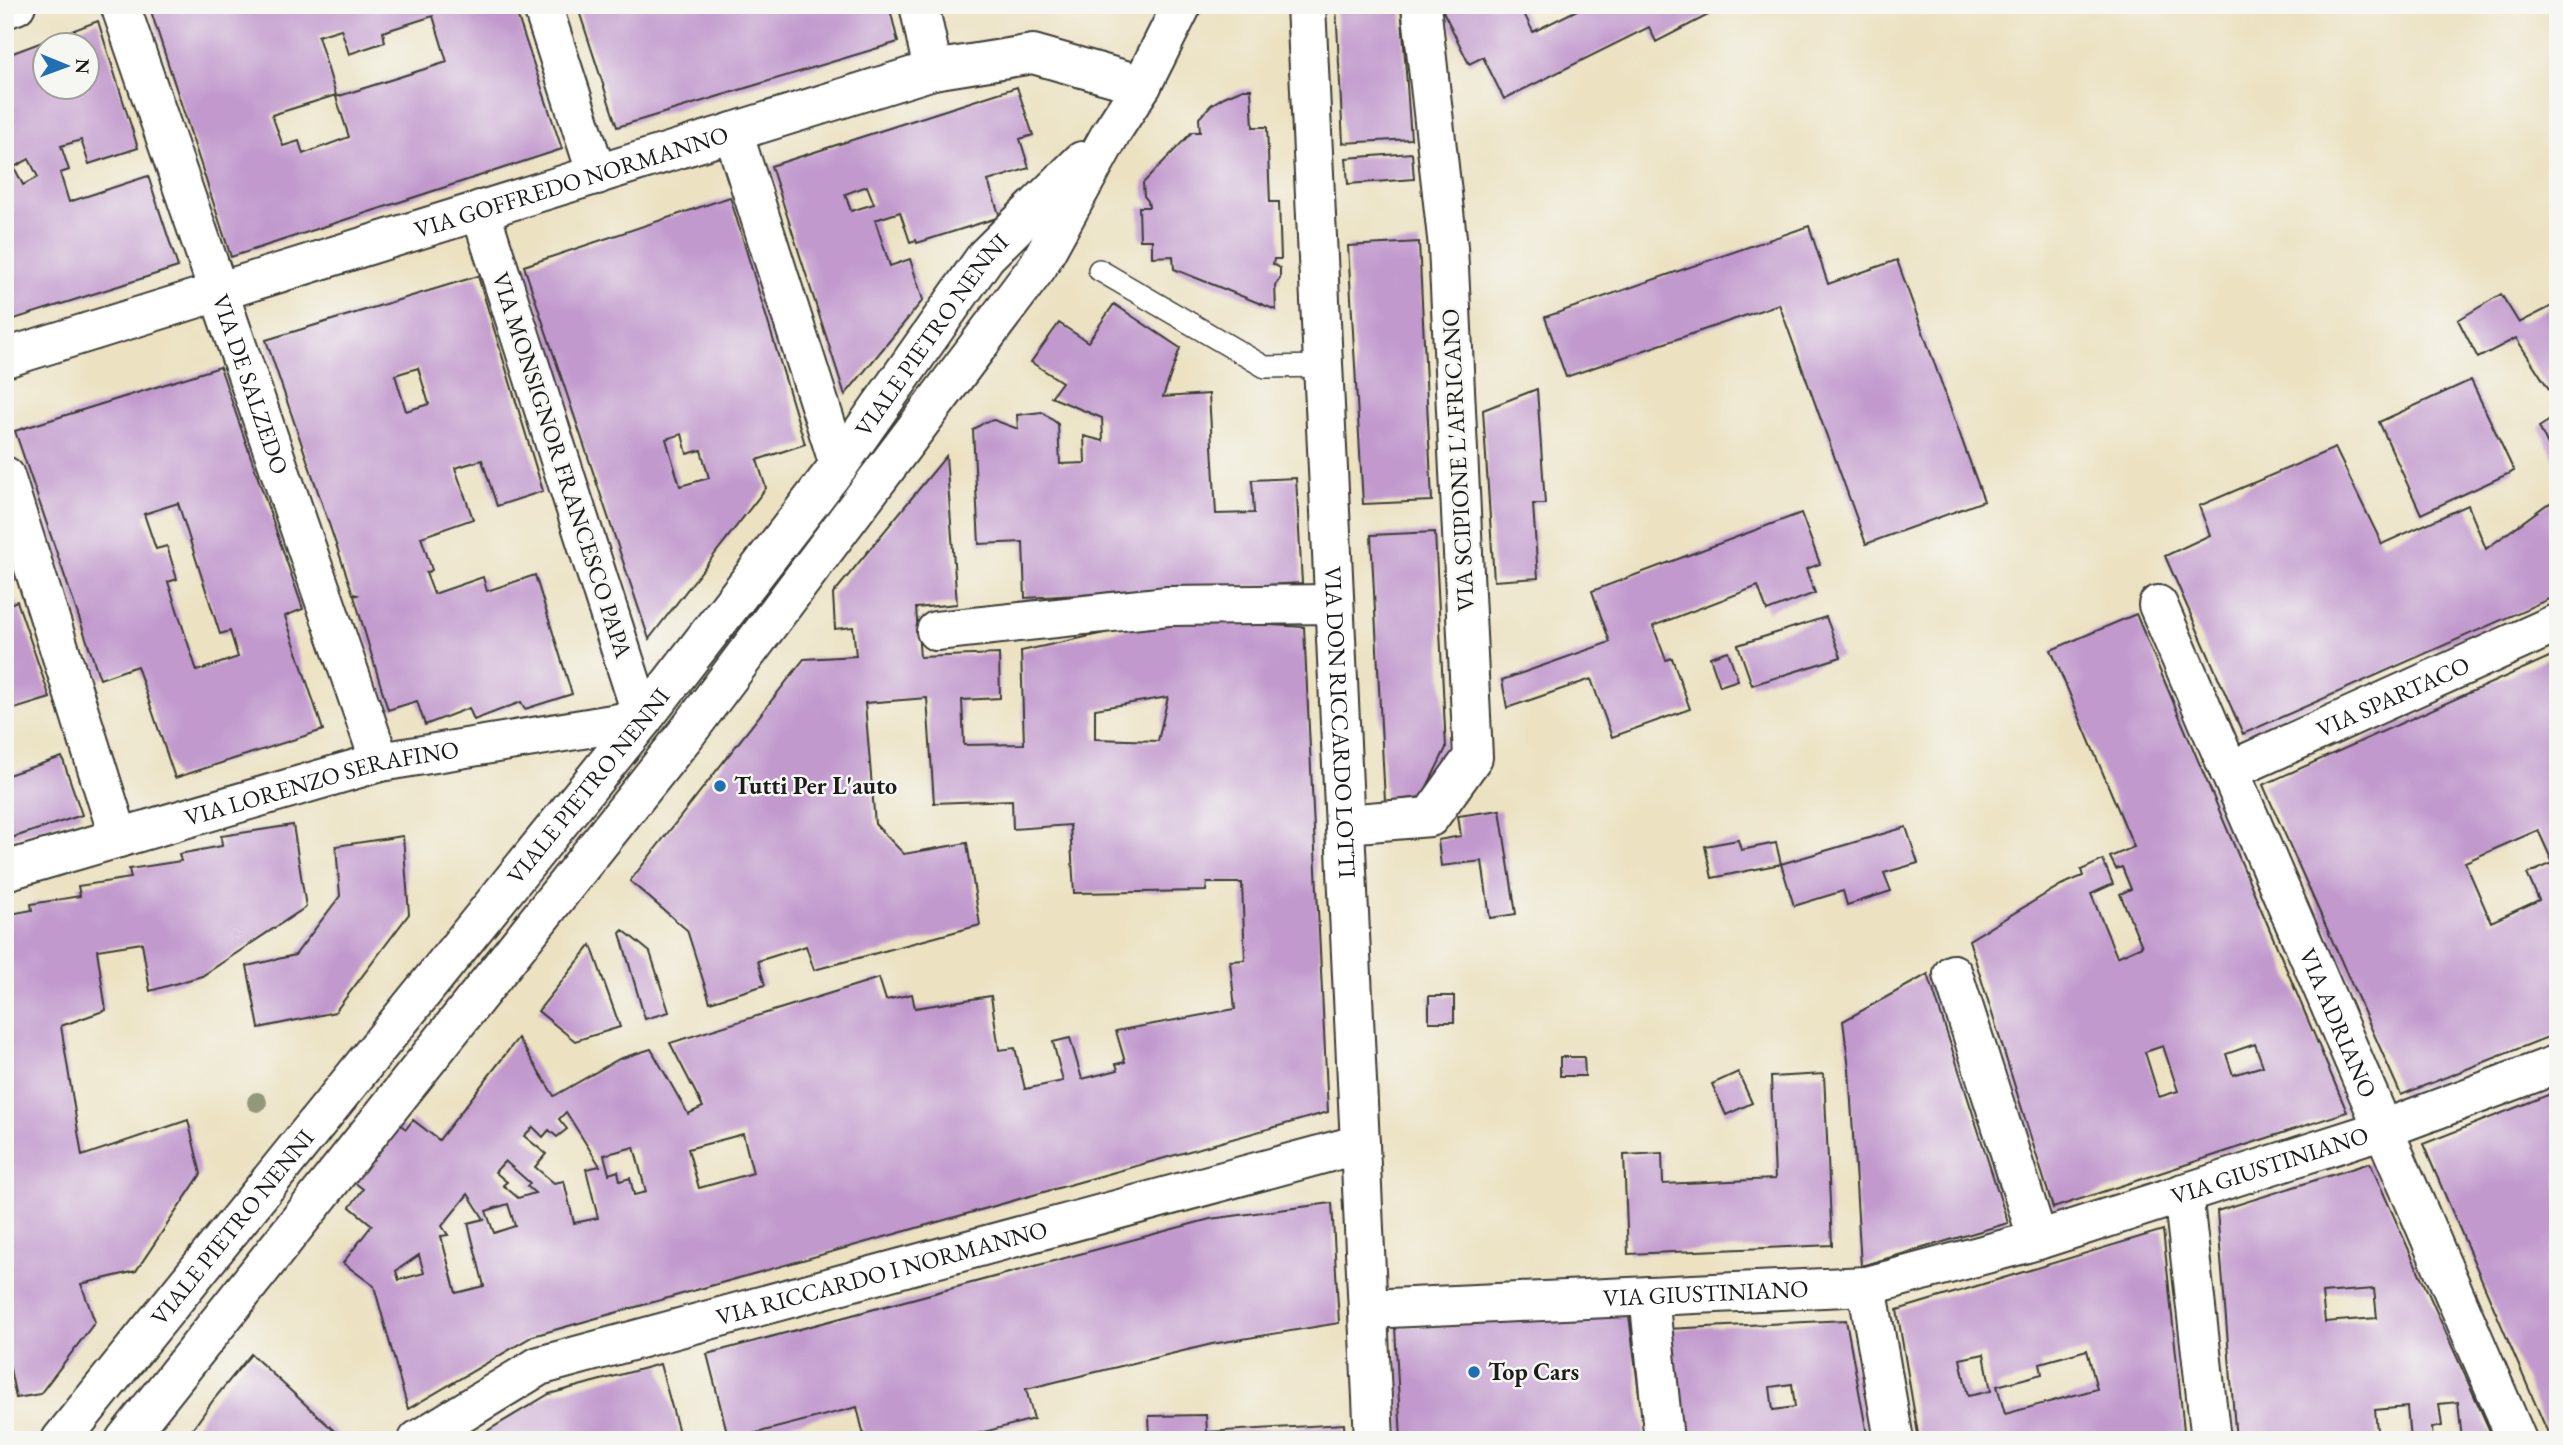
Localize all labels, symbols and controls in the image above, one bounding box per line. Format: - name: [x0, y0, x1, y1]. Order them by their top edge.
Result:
- north arrow: [32, 32, 102, 102]
- text: N: [70, 58, 95, 75]
- street label: VIA GOFFREDO NORMANNO: [410, 118, 732, 245]
- street label: VIALE PIETRO NENNI: [848, 227, 1015, 443]
- street label: VIA MONSIGNOR FRANCESCO PAPA: [485, 268, 640, 662]
- street label: VIA DE SALZEDO: [205, 290, 296, 478]
- street label: VIA SCIPIONE L'AFRICANO: [1434, 308, 1481, 612]
- street label: VIA DON RICCARDO LOTTI: [1318, 565, 1363, 879]
- street label: VIA SPARTACO: [2312, 649, 2474, 745]
- street label: VIALE PIETRO NENNI: [500, 681, 676, 890]
- street label: VIA LORENZO SERAFINO: [181, 733, 461, 833]
- place label: Tutti Per L'auto: [734, 770, 897, 801]
- marker: Tutti Per L'auto: [712, 778, 728, 794]
- street label: VIA ADRIANO: [2292, 943, 2384, 1102]
- street label: VIA GIUSTINIANO: [2167, 1119, 2372, 1211]
- street label: VIALE PIETRO NENNI: [144, 1123, 321, 1332]
- street label: VIA RICCARDO I NORMANNO: [713, 1213, 1051, 1332]
- street label: VIA GIUSTINIANO: [1602, 1273, 1809, 1313]
- place label: Top Cars: [1488, 1356, 1579, 1387]
- marker: Top Cars: [1466, 1364, 1482, 1380]

